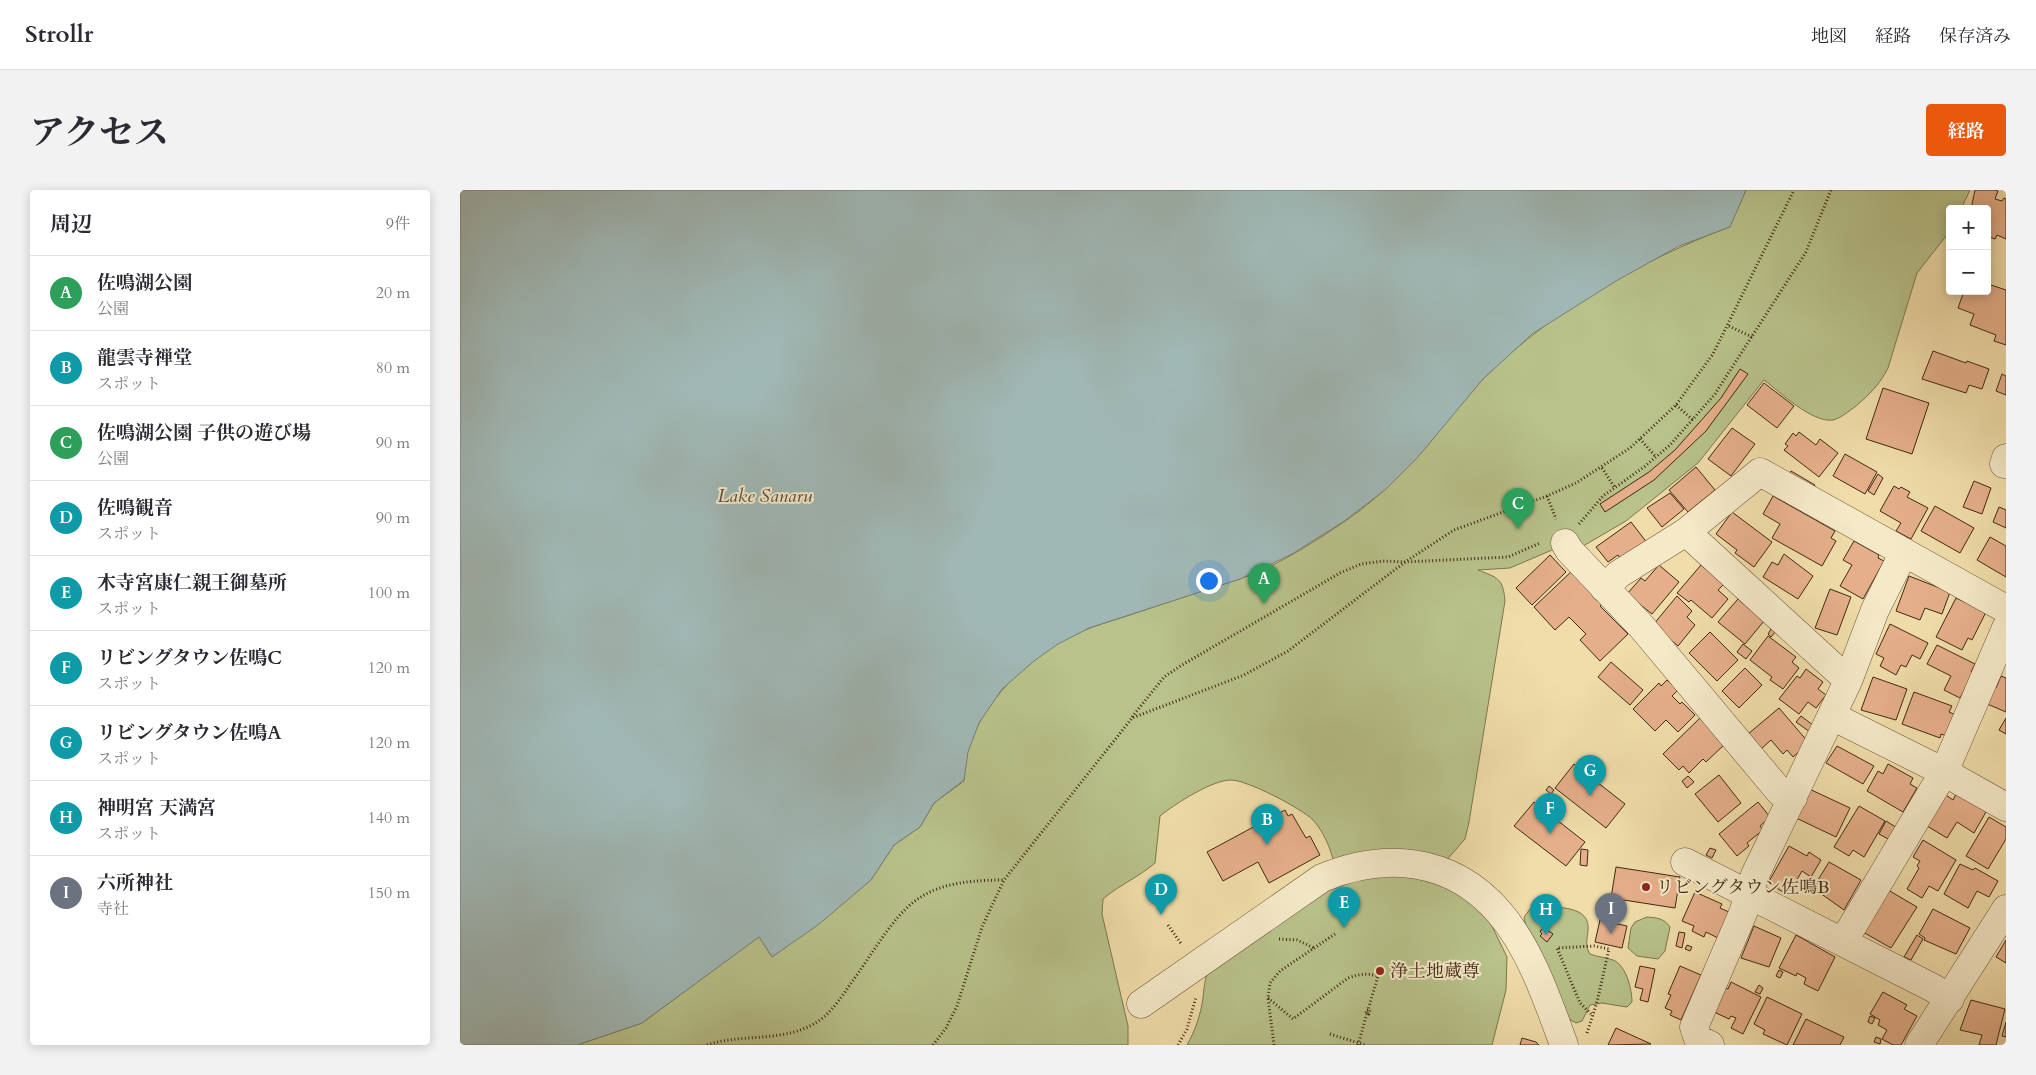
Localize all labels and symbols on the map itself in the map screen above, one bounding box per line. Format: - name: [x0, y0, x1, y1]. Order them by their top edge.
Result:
- water label: Lake Sanaru: [717, 483, 813, 509]
- pin: C: [1502, 488, 1534, 529]
- pin: A: [1248, 563, 1280, 604]
- your location: [1196, 568, 1222, 594]
- pin: G: [1574, 755, 1606, 796]
- pin: F: [1534, 793, 1566, 834]
- pin: B: [1251, 804, 1283, 845]
- pin: D: [1145, 874, 1177, 915]
- place label: リビングタウン佐鳴B: [1656, 875, 1830, 900]
- marker: リビングタウン佐鳴B: [1640, 881, 1652, 893]
- pin: E: [1328, 887, 1360, 928]
- pin: I: [1595, 893, 1627, 934]
- pin: H: [1530, 894, 1562, 935]
- place label: 浄土地蔵尊: [1390, 959, 1480, 984]
- marker: 浄土地蔵尊: [1374, 965, 1386, 977]

